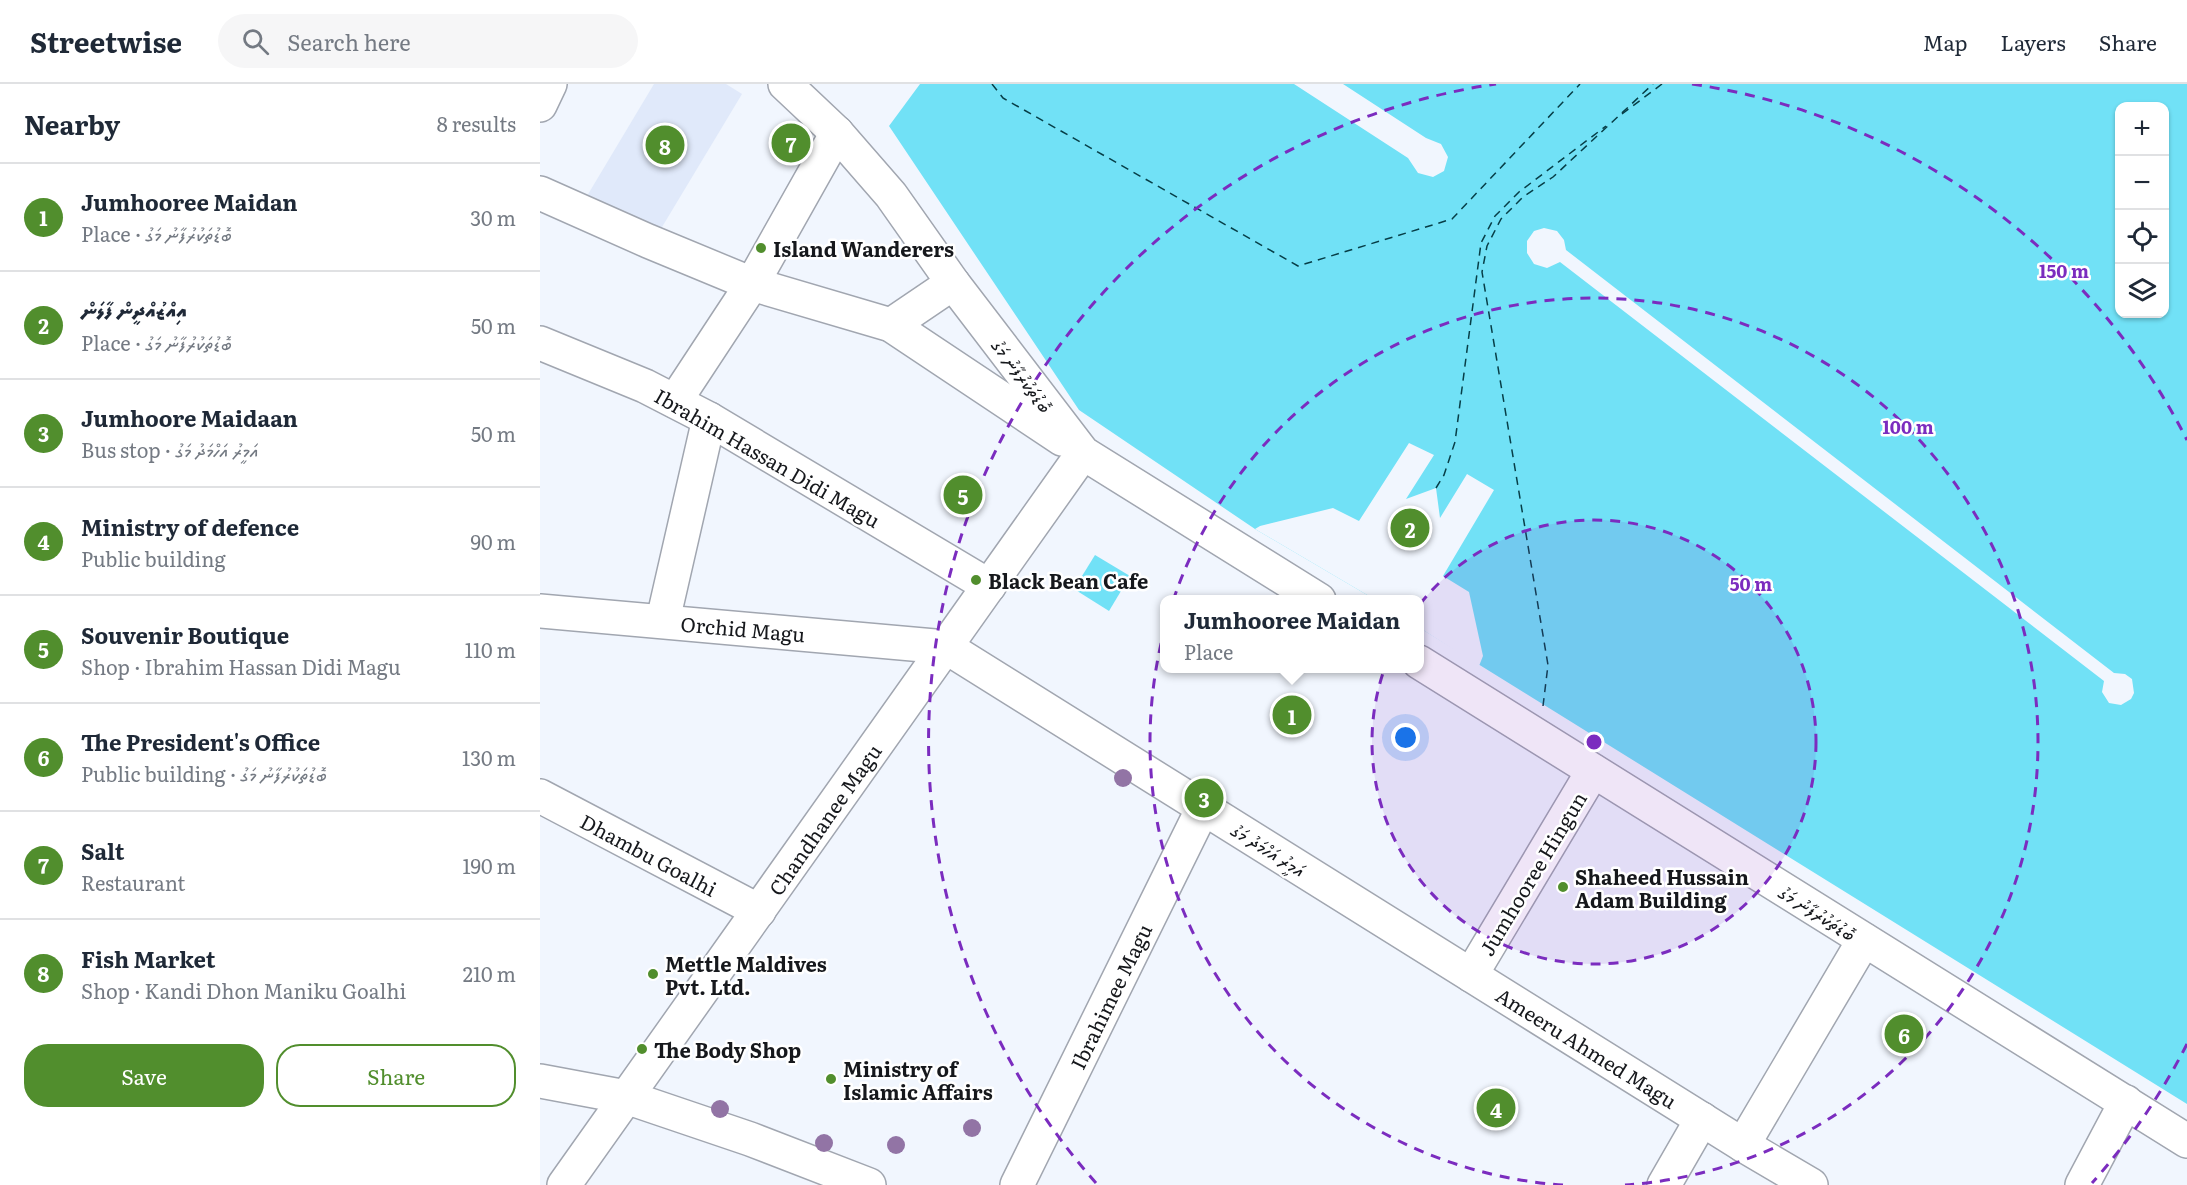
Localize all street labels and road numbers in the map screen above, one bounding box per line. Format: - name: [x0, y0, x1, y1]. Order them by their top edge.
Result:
- street label: ބޮޑުތަކުރުފާނު މަގު: [984, 331, 1061, 419]
- street label: Ibrahim Hassan Didi Magu: [650, 380, 887, 534]
- street label: Orchid Magu: [680, 608, 807, 648]
- street label: Chandhanee Magu: [760, 737, 888, 901]
- street label: Jumhooree Hingun: [1471, 785, 1593, 961]
- street label: Dhambu Goalhi: [575, 805, 723, 903]
- street label: އަމީރު އަހްމަދު މަގު: [1225, 814, 1313, 884]
- street label: ބޮޑުތަކުރުފާނު މަގު: [1773, 876, 1863, 948]
- street label: Ibrahimee Magu: [1062, 918, 1158, 1074]
- street label: Ameeru Ahmed Magu: [1491, 979, 1684, 1115]

